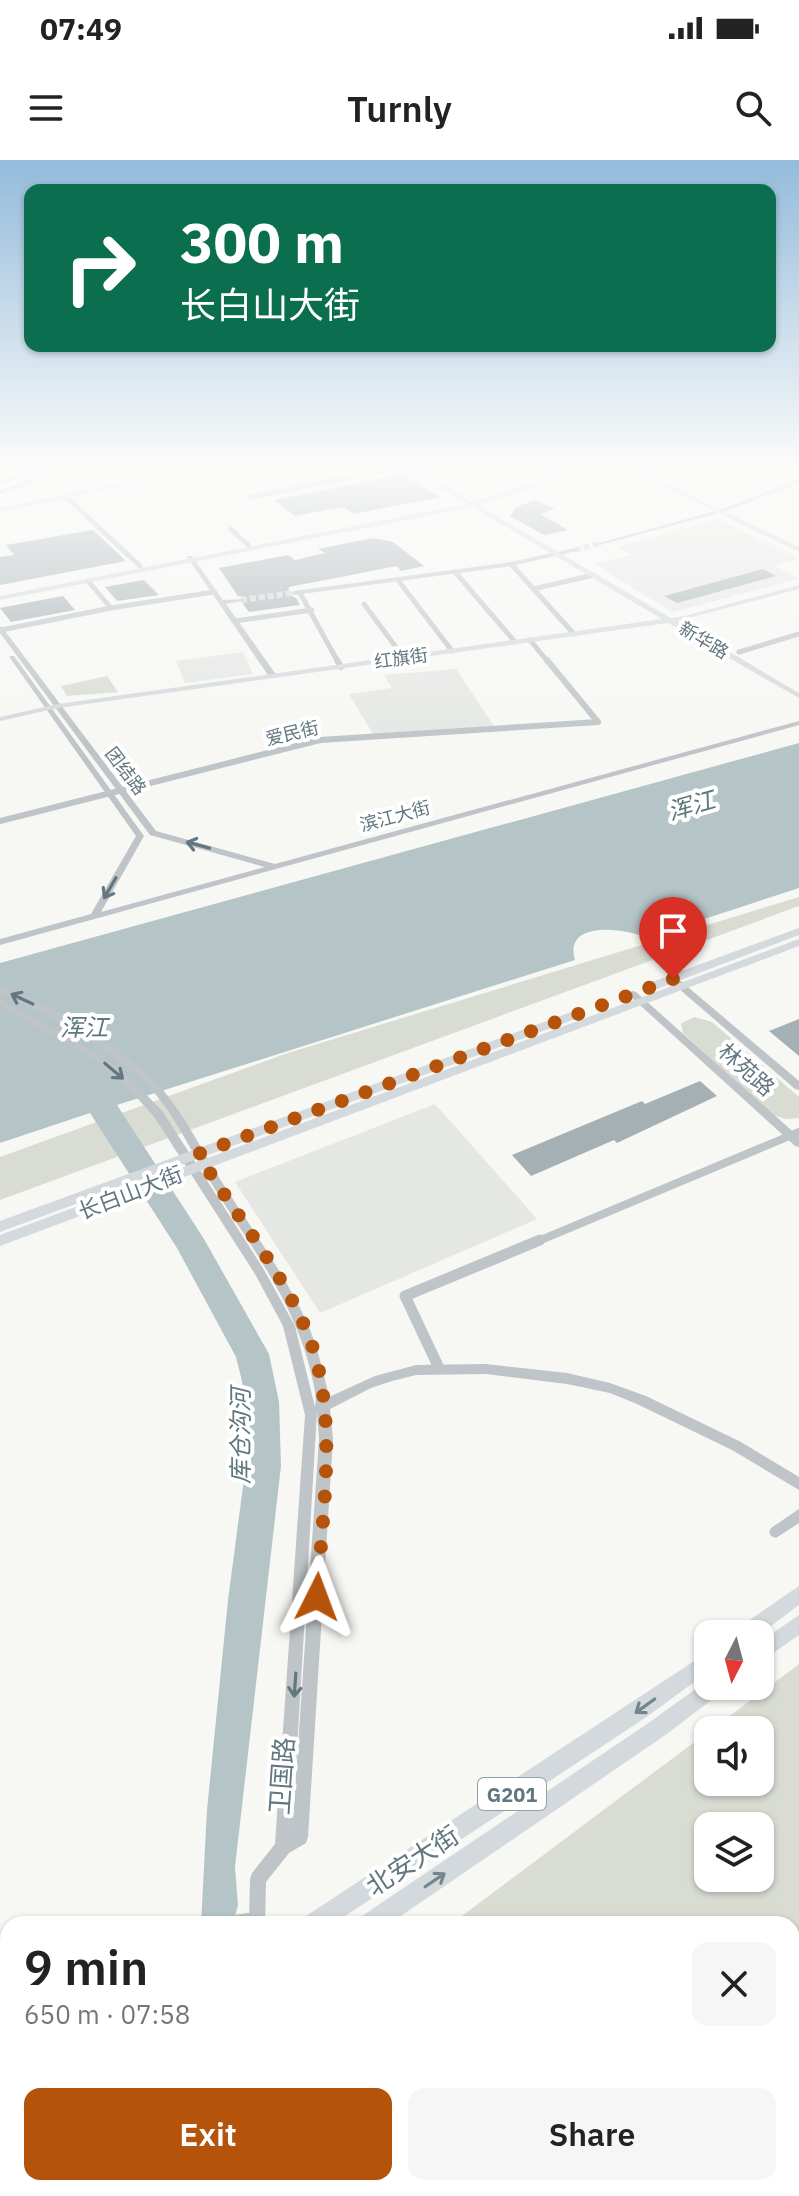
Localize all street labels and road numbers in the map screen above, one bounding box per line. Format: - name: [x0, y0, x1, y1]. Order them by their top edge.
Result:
- street label: 新华路: [675, 616, 733, 664]
- street label: 红旗街: [373, 643, 429, 673]
- street label: 爱民街: [263, 716, 321, 750]
- street label: 团结路: [101, 743, 151, 799]
- street label: 滨江大街: [357, 796, 433, 836]
- street label: 林苑路: [713, 1036, 781, 1102]
- street label: 长白山大街: [73, 1159, 187, 1225]
- street label: 卫国路: [261, 1736, 301, 1816]
- road number: G201: [478, 1778, 546, 1810]
- street label: 北安大街: [359, 1817, 465, 1903]

